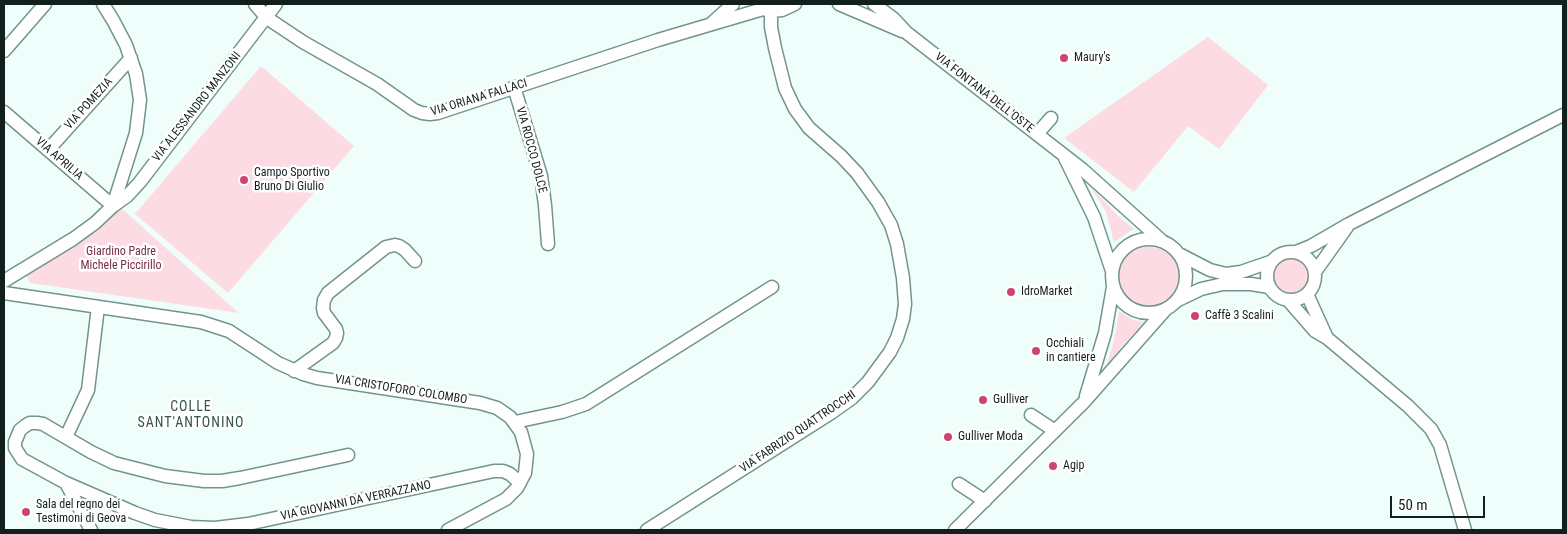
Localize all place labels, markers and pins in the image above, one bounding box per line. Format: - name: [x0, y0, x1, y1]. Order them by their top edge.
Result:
- place label: Maury's: [1074, 51, 1111, 65]
- marker: Maury's: [1058, 52, 1070, 64]
- place label: Campo Sportivo Bruno Di Giulio: [254, 166, 330, 194]
- marker: Campo Sportivo Bruno Di Giulio: [238, 174, 250, 186]
- place label: IdroMarket: [1021, 285, 1072, 299]
- marker: IdroMarket: [1005, 286, 1017, 298]
- place label: Caffè 3 Scalini: [1205, 309, 1274, 323]
- marker: Caffè 3 Scalini: [1189, 310, 1201, 322]
- place label: Occhiali in cantiere: [1046, 337, 1096, 365]
- marker: Occhiali in cantiere: [1030, 345, 1042, 357]
- place label: Gulliver: [993, 393, 1028, 407]
- marker: Gulliver: [977, 394, 989, 406]
- place label: Gulliver Moda: [958, 430, 1023, 444]
- marker: Gulliver Moda: [942, 431, 954, 443]
- place label: Agip: [1063, 459, 1085, 473]
- marker: Agip: [1047, 460, 1059, 472]
- place label: Sala del regno dei Testimoni di Geova: [36, 498, 126, 526]
- marker: Sala del regno dei Testimoni di Geova: [20, 506, 32, 518]

